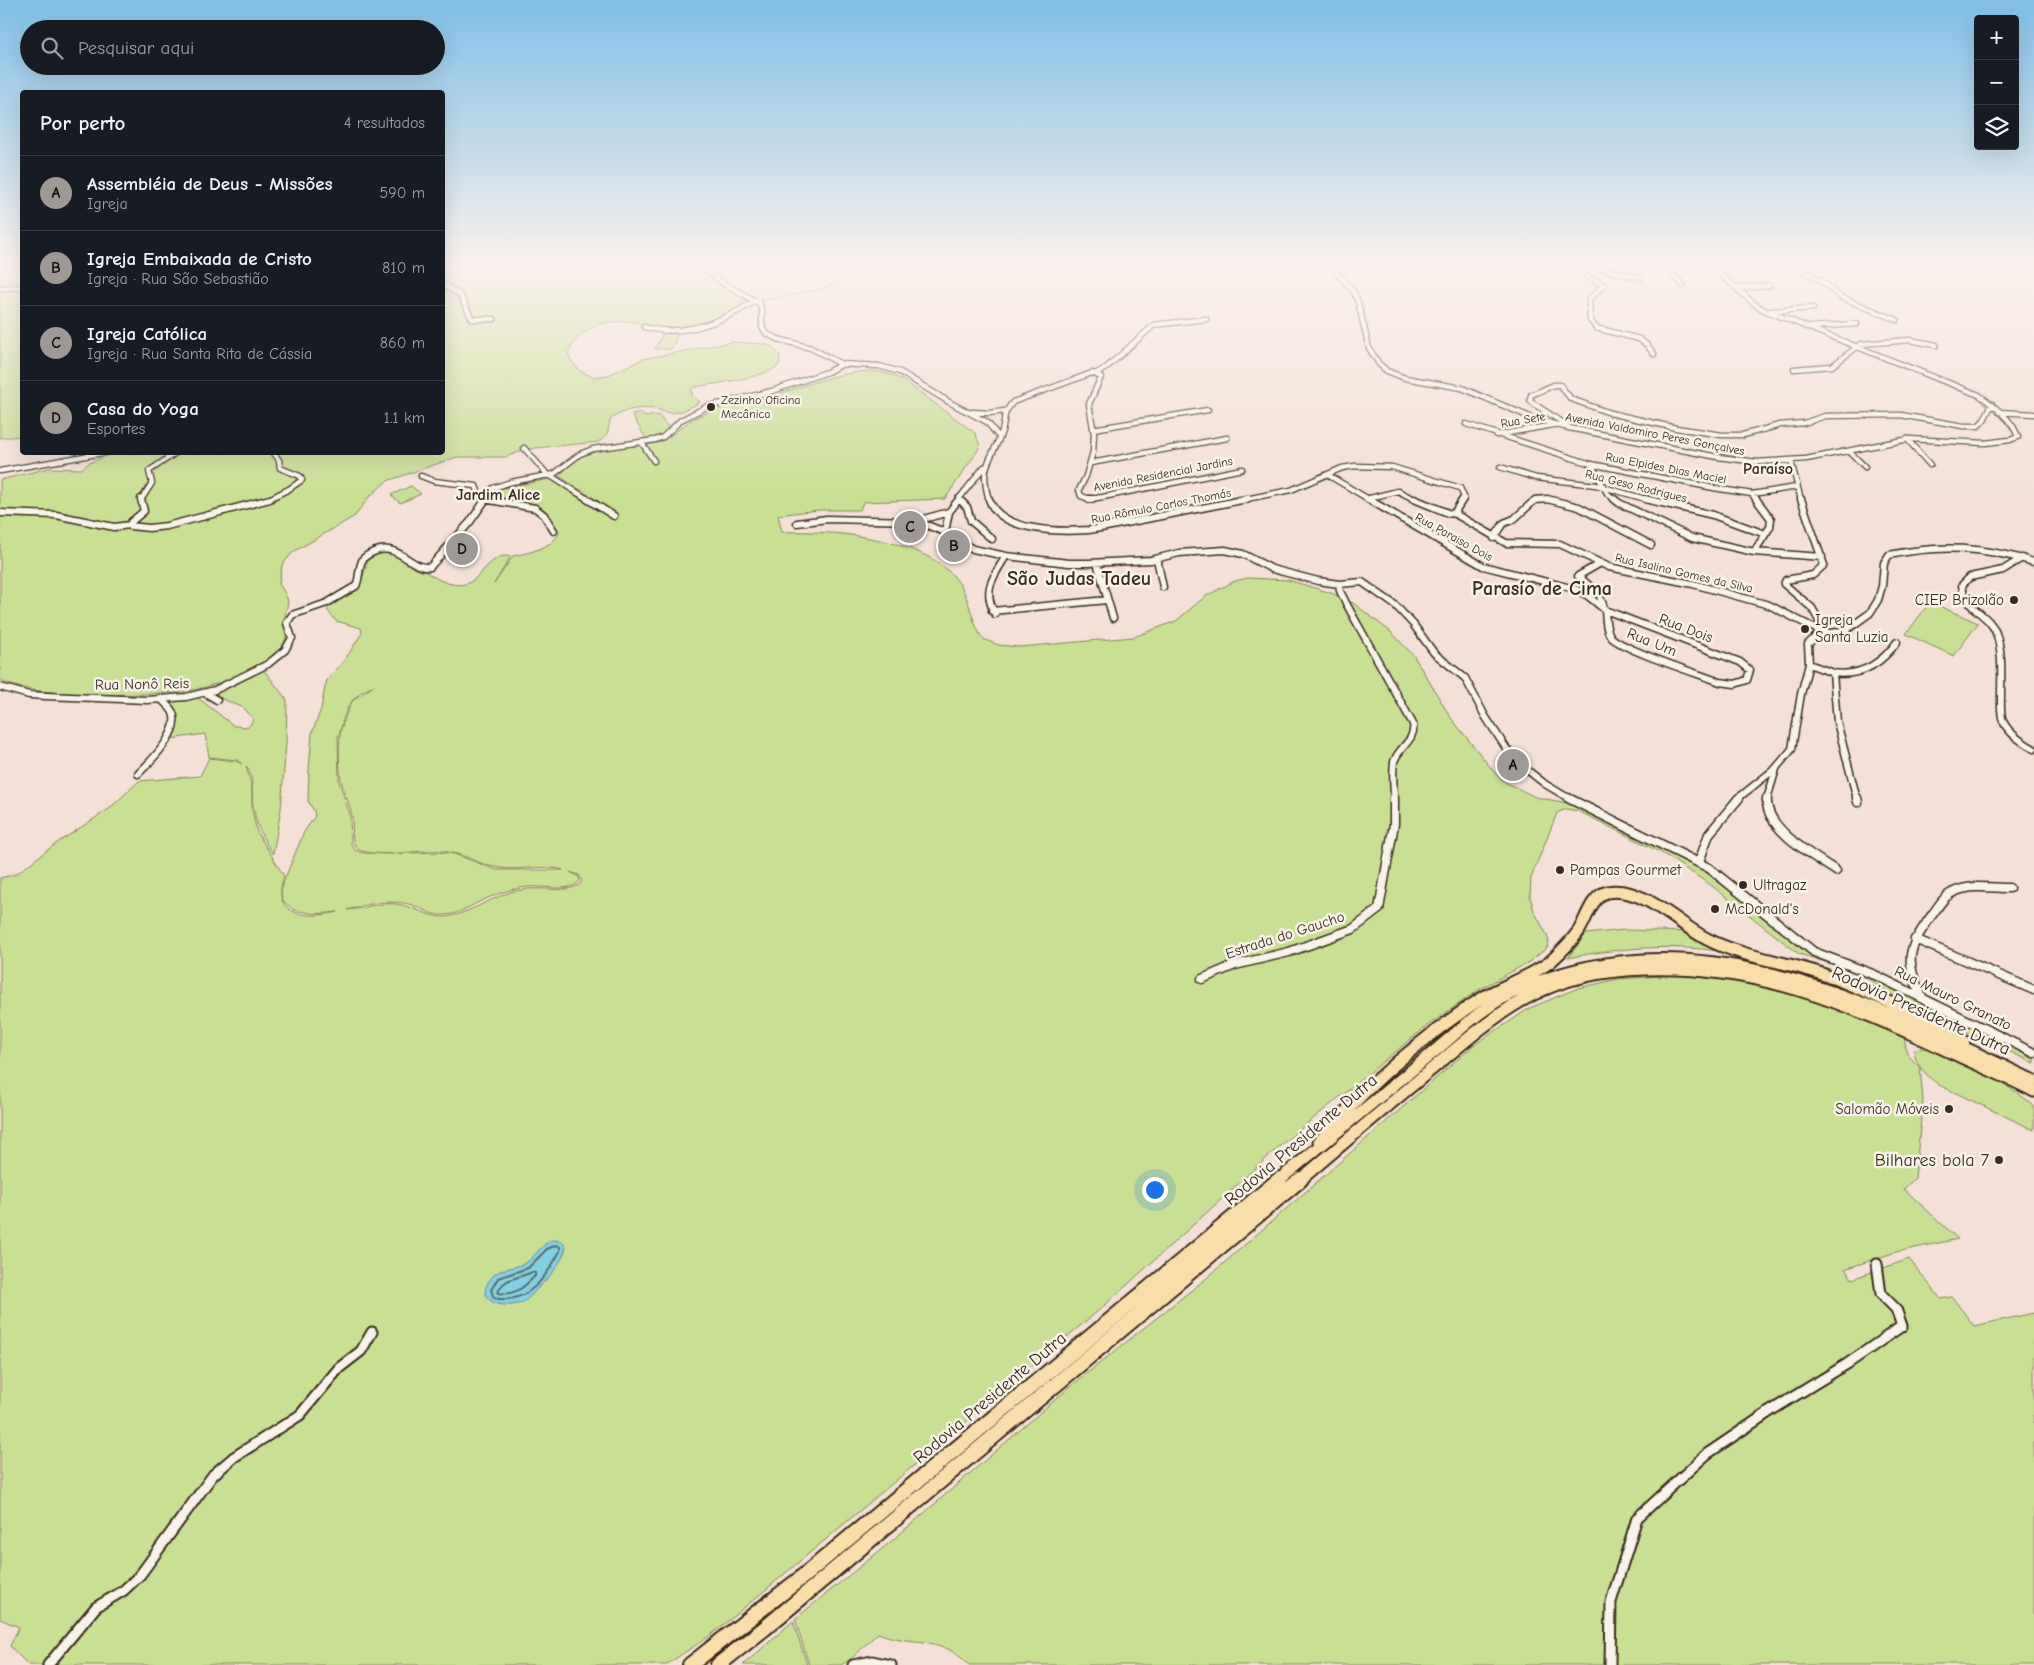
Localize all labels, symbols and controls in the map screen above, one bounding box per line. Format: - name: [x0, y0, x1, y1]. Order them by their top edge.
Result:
- map controls: [1974, 15, 2019, 150]
- button: +: [1974, 15, 2019, 60]
- search box: [20, 20, 445, 75]
- icon: search: [38, 34, 66, 62]
- text: Pesquisar aqui: [78, 37, 194, 59]
- button: −: [1974, 60, 2019, 105]
- button: layers: [1974, 105, 2019, 150]
- text: Por perto: [40, 111, 125, 135]
- text: 4 resultados: [344, 114, 425, 132]
- text: Assembléia de Deus - Missões: [87, 173, 333, 195]
- text: A: [52, 184, 60, 202]
- text: 590 m: [380, 184, 425, 202]
- text: Igreja: [87, 195, 128, 213]
- text: Igreja Embaixada de Cristo: [87, 248, 312, 270]
- text: B: [51, 259, 61, 277]
- text: 810 m: [382, 259, 425, 277]
- text: Igreja · Rua São Sebastião: [87, 270, 269, 288]
- text: Igreja Católica: [87, 323, 207, 345]
- text: C: [51, 334, 61, 352]
- text: 860 m: [380, 334, 425, 352]
- text: Igreja · Rua Santa Rita de Cássia: [87, 345, 312, 363]
- place label: Zezinho Oficina Mecânica: [721, 393, 800, 421]
- text: Casa do Yoga: [87, 398, 199, 420]
- marker: Zezinho Oficina Mecânica: [705, 401, 717, 413]
- text: D: [51, 409, 61, 427]
- text: 1.1 km: [384, 409, 425, 427]
- street label: Rua Sete: [1500, 409, 1546, 431]
- street label: Avenida Valdomiro Peres Gonçalves: [1564, 410, 1746, 458]
- text: Esportes: [87, 420, 145, 438]
- street label: Rua Elpides Dias Maciel: [1604, 449, 1728, 487]
- street label: Avenida Residencial Jardins: [1092, 454, 1234, 494]
- district label: Paraíso: [1743, 460, 1793, 478]
- street label: Rua Geso Rodrigues: [1584, 467, 1688, 505]
- district label: Jardim Alice: [456, 486, 540, 504]
- street label: Rua Rômulo Carlos Thomás: [1090, 486, 1232, 526]
- pin: C: [894, 508, 926, 546]
- street label: Rua Paraiso Dois: [1413, 510, 1495, 564]
- pin: B: [938, 527, 970, 565]
- pin: D: [446, 530, 478, 568]
- street label: Rua Isalino Gomes da Silva: [1614, 550, 1754, 596]
- district label: São Judas Tadeu: [1007, 567, 1151, 590]
- district label: Parasío de Cima: [1472, 577, 1612, 600]
- place label: CIEP Brizolão: [1915, 591, 2004, 609]
- marker: CIEP Brizolão: [2008, 594, 2020, 606]
- street label: Rua Dois: [1656, 609, 1716, 647]
- place label: Igreja Santa Luzia: [1815, 611, 1889, 646]
- marker: Igreja Santa Luzia: [1799, 623, 1811, 635]
- street label: Rua Um: [1624, 624, 1680, 660]
- street label: Rua Nonô Reis: [95, 674, 189, 694]
- pin: A: [1497, 746, 1529, 784]
- place label: Pampas Gourmet: [1570, 861, 1682, 879]
- marker: Pampas Gourmet: [1554, 864, 1566, 876]
- place label: Ultragaz: [1753, 876, 1807, 894]
- marker: Ultragaz: [1737, 879, 1749, 891]
- place label: McDonald's: [1725, 900, 1799, 918]
- marker: McDonald's: [1709, 903, 1721, 915]
- street label: Estrada do Gaucho: [1223, 907, 1347, 963]
- street label: Rodovia Presidente Dutra: [1828, 962, 2014, 1060]
- street label: Rua Mauro Granato: [1892, 962, 2015, 1034]
- street label: Rodovia Presidente Dutra: [1220, 1070, 1382, 1210]
- place label: Salomão Móveis: [1835, 1100, 1939, 1118]
- marker: Salomão Móveis: [1943, 1103, 1955, 1115]
- place label: Bilhares bola 7: [1875, 1150, 1989, 1171]
- marker: Bilhares bola 7: [1993, 1154, 2005, 1166]
- your location: [1142, 1177, 1168, 1203]
- street label: Rodovia Presidente Dutra: [909, 1328, 1071, 1468]

